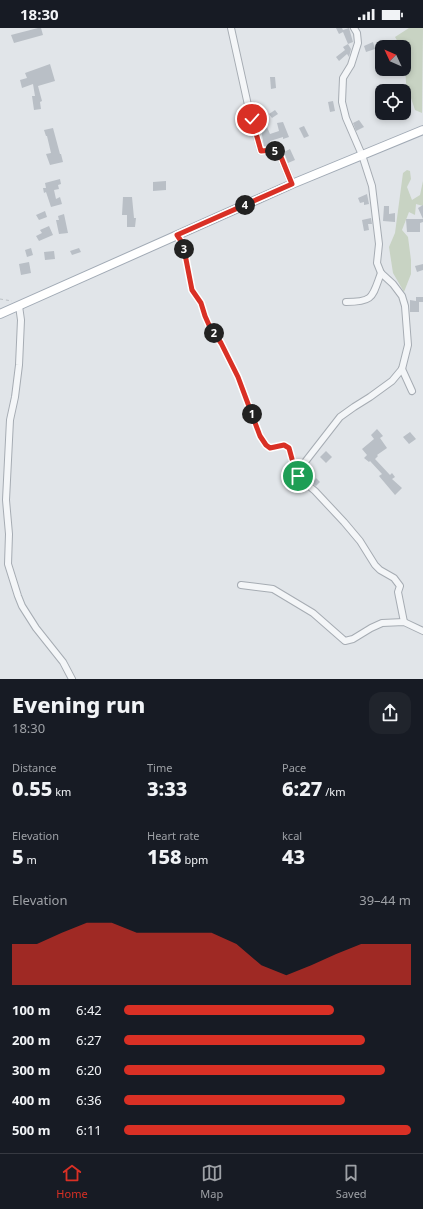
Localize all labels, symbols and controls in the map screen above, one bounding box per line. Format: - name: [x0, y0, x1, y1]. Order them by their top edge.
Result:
- text: 18:30: [20, 4, 59, 24]
- north arrow: [375, 40, 411, 76]
- map controls: [375, 40, 411, 120]
- button: locate: [375, 84, 411, 120]
- pin: [235, 102, 269, 136]
- icon: check: [241, 108, 263, 130]
- pin: 5: [265, 141, 285, 161]
- text: 5: [272, 143, 278, 158]
- pin: 4: [235, 195, 255, 215]
- text: 4: [242, 197, 248, 212]
- pin: 3: [174, 239, 194, 259]
- text: 3: [181, 241, 187, 256]
- pin: 2: [204, 323, 224, 343]
- text: 2: [211, 325, 217, 340]
- pin: 1: [242, 404, 262, 424]
- text: 1: [249, 406, 255, 421]
- pin: [281, 459, 315, 493]
- icon: arrive: [287, 465, 309, 487]
- text: Evening run: [12, 689, 145, 719]
- button: share: [369, 692, 411, 734]
- text: 18:30: [12, 719, 45, 737]
- text: Distance: [12, 760, 57, 775]
- text: Time: [147, 760, 172, 775]
- text: Pace: [282, 760, 306, 775]
- text: 0.55: [12, 775, 52, 802]
- text: 3:33: [147, 775, 187, 802]
- text: 6:27: [282, 775, 322, 802]
- text: km: [52, 784, 71, 799]
- text: /km: [322, 784, 346, 799]
- text: Elevation: [12, 828, 59, 843]
- text: Heart rate: [147, 828, 200, 843]
- text: kcal: [282, 828, 302, 843]
- text: 5: [12, 843, 24, 870]
- text: 158: [147, 843, 182, 870]
- text: 43: [282, 843, 305, 870]
- text: m: [24, 852, 37, 867]
- text: bpm: [182, 852, 208, 867]
- text: Elevation: [12, 891, 68, 909]
- text: 39–44 m: [359, 891, 411, 909]
- text: 100 m: [12, 1001, 50, 1019]
- text: 6:42: [76, 1001, 102, 1019]
- text: 200 m: [12, 1031, 50, 1049]
- text: 6:27: [76, 1031, 102, 1049]
- text: 300 m: [12, 1061, 50, 1079]
- text: 6:20: [76, 1061, 102, 1079]
- text: 400 m: [12, 1091, 50, 1109]
- text: 6:36: [76, 1091, 102, 1109]
- text: 500 m: [12, 1121, 50, 1139]
- text: 6:11: [76, 1121, 102, 1139]
- tab: Home: [56, 1162, 88, 1201]
- tab: Map: [200, 1162, 223, 1201]
- tab: Saved: [336, 1162, 367, 1201]

